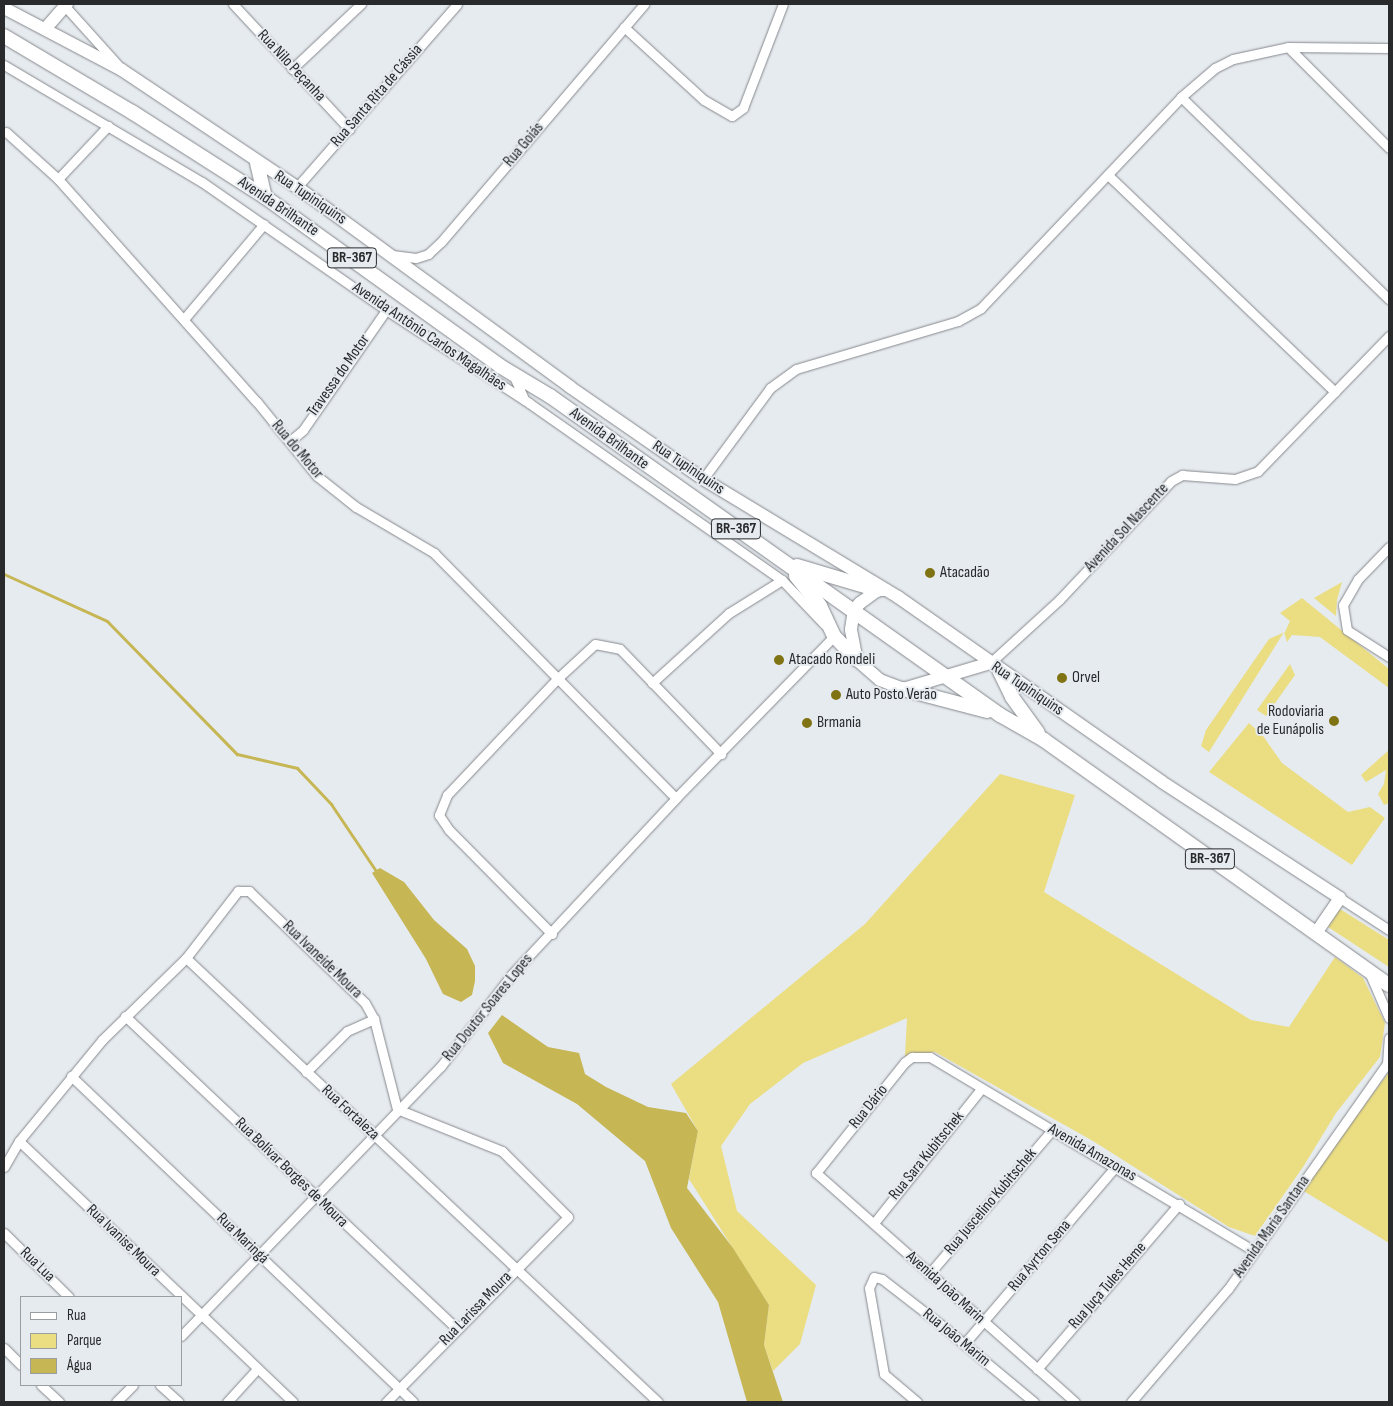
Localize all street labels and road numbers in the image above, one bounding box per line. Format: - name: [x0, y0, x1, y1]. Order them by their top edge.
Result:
- street label: Rua Nilo Peçanha: [253, 26, 329, 106]
- street label: Rua Santa Rita de Cássia: [327, 41, 427, 151]
- street label: Rua Goiás: [500, 119, 548, 171]
- street label: Rua Tupiniquins: [270, 167, 350, 229]
- street label: Avenida Brilhante: [234, 173, 322, 241]
- road number: BR-367: [326, 246, 378, 270]
- street label: Avenida Antônio Carlos Magalhães: [349, 278, 509, 396]
- street label: Travessa do Motor: [304, 331, 374, 421]
- street label: Avenida Brilhante: [566, 404, 652, 474]
- street label: Rua do Motor: [267, 417, 327, 483]
- street label: Rua Tupiniquins: [648, 437, 728, 499]
- street label: Avenida Sol Nascente: [1081, 480, 1173, 576]
- road number: BR-367: [710, 516, 762, 542]
- street label: Rua Tupiniquins: [987, 658, 1067, 720]
- road number: BR-367: [1184, 846, 1236, 872]
- street label: Rua Ivaneide Moura: [278, 917, 366, 1003]
- street label: Rua Doutor Soares Lopes: [439, 951, 537, 1065]
- street label: Rua Fortaleza: [317, 1081, 383, 1145]
- street label: Rua Dário: [846, 1081, 892, 1133]
- street label: Rua Sara Kubitschek: [885, 1108, 969, 1204]
- street label: Rua Bolívar Borges de Moura: [230, 1114, 352, 1232]
- street label: Avenida Amazonas: [1044, 1120, 1140, 1186]
- street label: Rua Juscelino Kubitschek: [941, 1145, 1041, 1259]
- street label: Avenida Maria Santana: [1230, 1172, 1314, 1282]
- street label: Rua Ivanise Moura: [82, 1201, 164, 1281]
- street label: Rua Maringá: [212, 1209, 272, 1269]
- street label: Rua Ayrton Sena: [1005, 1216, 1075, 1296]
- street label: Rua Juça Tules Heme: [1065, 1239, 1151, 1333]
- street label: Rua Lua: [15, 1244, 59, 1286]
- street label: Avenida João Marin: [902, 1248, 988, 1328]
- street label: Rua Larissa Moura: [436, 1268, 516, 1350]
- street label: Rua João Marim: [918, 1305, 994, 1371]

